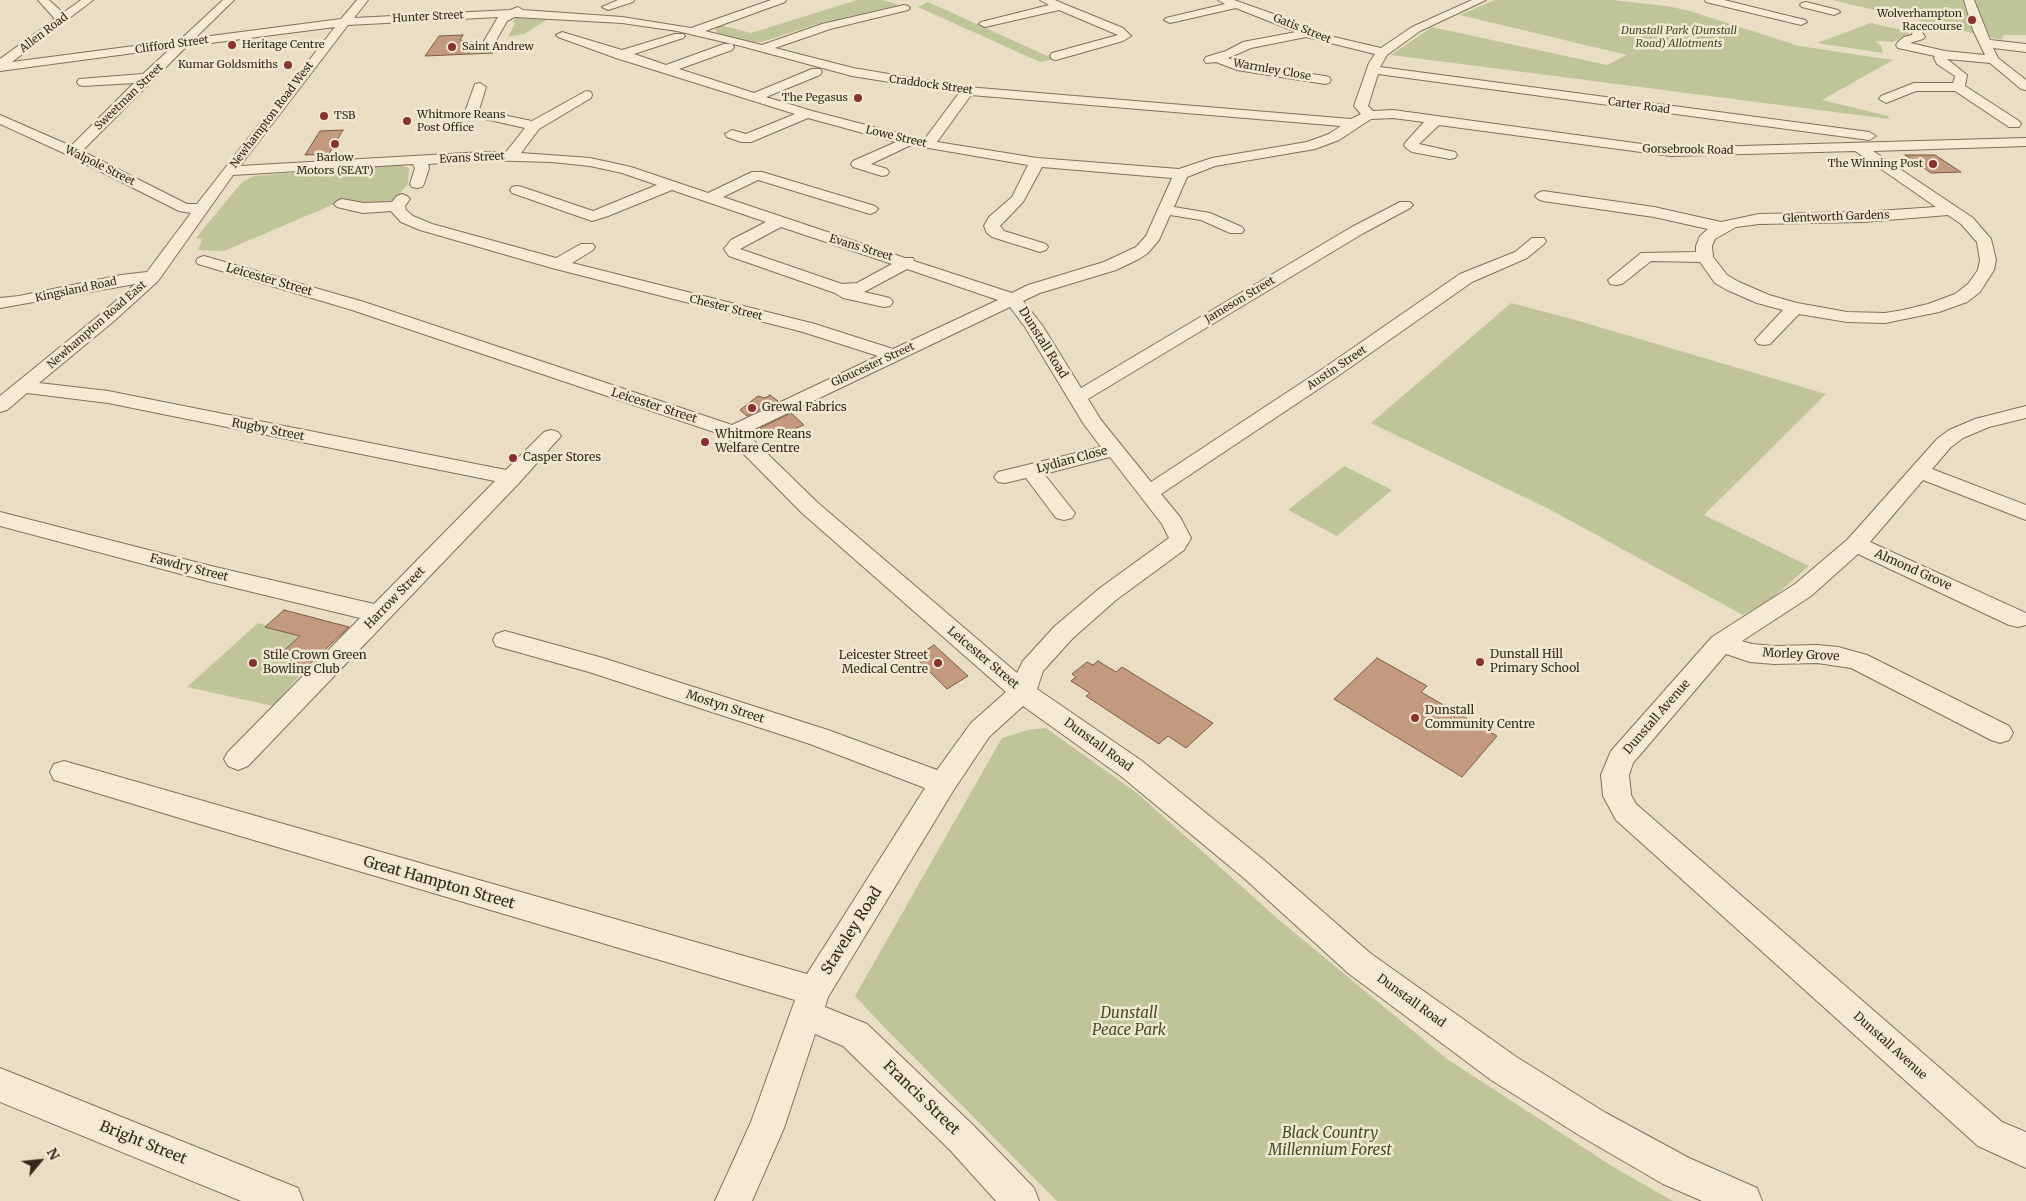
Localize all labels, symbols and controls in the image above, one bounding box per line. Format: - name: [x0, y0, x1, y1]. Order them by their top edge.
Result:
- place label: Wolverhampton Racecourse: [1877, 7, 1962, 33]
- street label: Hunter Street: [392, 9, 464, 25]
- street label: Allen Road: [17, 11, 71, 55]
- street label: Gatis Street: [1271, 11, 1333, 47]
- marker: Wolverhampton Racecourse: [1966, 14, 1978, 26]
- park label: Dunstall Park (Dunstall Road) Allotments: [1621, 24, 1737, 50]
- street label: Clifford Street: [134, 33, 210, 57]
- place label: Heritage Centre: [242, 38, 325, 52]
- marker: Heritage Centre: [226, 39, 238, 51]
- place label: Saint Andrew: [462, 40, 534, 54]
- marker: Saint Andrew: [446, 41, 458, 53]
- street label: Warmley Close: [1232, 57, 1312, 83]
- place label: Kumar Goldsmiths: [178, 58, 278, 72]
- street label: Newhampton Road West: [228, 59, 316, 171]
- marker: Kumar Goldsmiths: [282, 59, 294, 71]
- street label: Sweetman Street: [92, 61, 166, 133]
- street label: Craddock Street: [888, 73, 974, 97]
- place label: The Pegasus: [782, 91, 848, 105]
- marker: The Pegasus: [852, 92, 864, 104]
- street label: Carter Road: [1607, 95, 1671, 117]
- place label: Whitmore Reans Post Office: [417, 108, 505, 134]
- place label: TSB: [334, 109, 355, 123]
- marker: TSB: [318, 110, 330, 122]
- marker: Whitmore Reans Post Office: [401, 115, 413, 127]
- street label: Lowe Street: [864, 124, 928, 150]
- marker: Barlow Motors (SEAT): [329, 138, 341, 150]
- street label: Walpole Street: [63, 143, 137, 189]
- street label: Gorsebrook Road: [1642, 143, 1734, 157]
- street label: Evans Street: [439, 150, 505, 166]
- place label: Barlow Motors (SEAT): [297, 151, 373, 177]
- place label: The Winning Post: [1828, 157, 1923, 171]
- marker: The Winning Post: [1927, 158, 1939, 170]
- street label: Glentworth Gardens: [1782, 209, 1890, 225]
- street label: Evans Street: [828, 232, 894, 264]
- street label: Leicester Street: [224, 261, 314, 299]
- street label: Jameson Street: [1203, 274, 1277, 326]
- street label: Kingsland Road: [34, 275, 118, 305]
- street label: Newhampton Road East: [45, 278, 149, 372]
- street label: Chester Street: [688, 293, 764, 323]
- street label: Dunstall Road: [1015, 305, 1071, 381]
- street label: Gloucester Street: [829, 340, 917, 390]
- street label: Austin Street: [1305, 343, 1369, 393]
- street label: Leicester Street: [609, 385, 699, 427]
- place label: Grewal Fabrics: [762, 401, 847, 415]
- marker: Grewal Fabrics: [746, 402, 758, 414]
- street label: Rugby Street: [230, 416, 306, 444]
- place label: Whitmore Reans Welfare Centre: [715, 428, 811, 456]
- marker: Whitmore Reans Welfare Centre: [699, 436, 711, 448]
- street label: Lydian Close: [1035, 444, 1109, 476]
- place label: Casper Stores: [523, 451, 601, 465]
- marker: Casper Stores: [507, 452, 519, 464]
- street label: Almond Grove: [1872, 547, 1954, 593]
- street label: Fawdry Street: [148, 551, 230, 585]
- street label: Harrow Street: [362, 564, 428, 632]
- street label: Leicester Street: [944, 624, 1022, 692]
- street label: Morley Grove: [1762, 646, 1840, 664]
- place label: Dunstall Hill Primary School: [1490, 648, 1580, 676]
- place label: Stile Crown Green Bowling Club: [263, 649, 367, 677]
- place label: Leicester Street Medical Centre: [839, 649, 928, 677]
- marker: Dunstall Hill Primary School: [1474, 656, 1486, 668]
- marker: Stile Crown Green Bowling Club: [247, 657, 259, 669]
- marker: Leicester Street Medical Centre: [932, 657, 944, 669]
- street label: Dunstall Avenue: [1621, 677, 1693, 757]
- street label: Mostyn Street: [684, 688, 766, 726]
- place label: Dunstall Community Centre: [1425, 704, 1535, 732]
- marker: Dunstall Community Centre: [1409, 712, 1421, 724]
- street label: Dunstall Road: [1061, 715, 1135, 775]
- street label: Great Hampton Street: [361, 853, 517, 913]
- street label: Staveley Road: [818, 884, 886, 978]
- street label: Dunstall Road: [1374, 971, 1448, 1031]
- park label: Dunstall Peace Park: [1092, 1005, 1166, 1040]
- street label: Dunstall Avenue: [1850, 1009, 1930, 1083]
- street label: Francis Street: [879, 1057, 963, 1139]
- street label: Bright Street: [97, 1117, 189, 1169]
- park label: Black Country Millennium Forest: [1268, 1125, 1392, 1160]
- north arrow: [15, 1136, 65, 1186]
- text: N: [43, 1145, 64, 1163]

